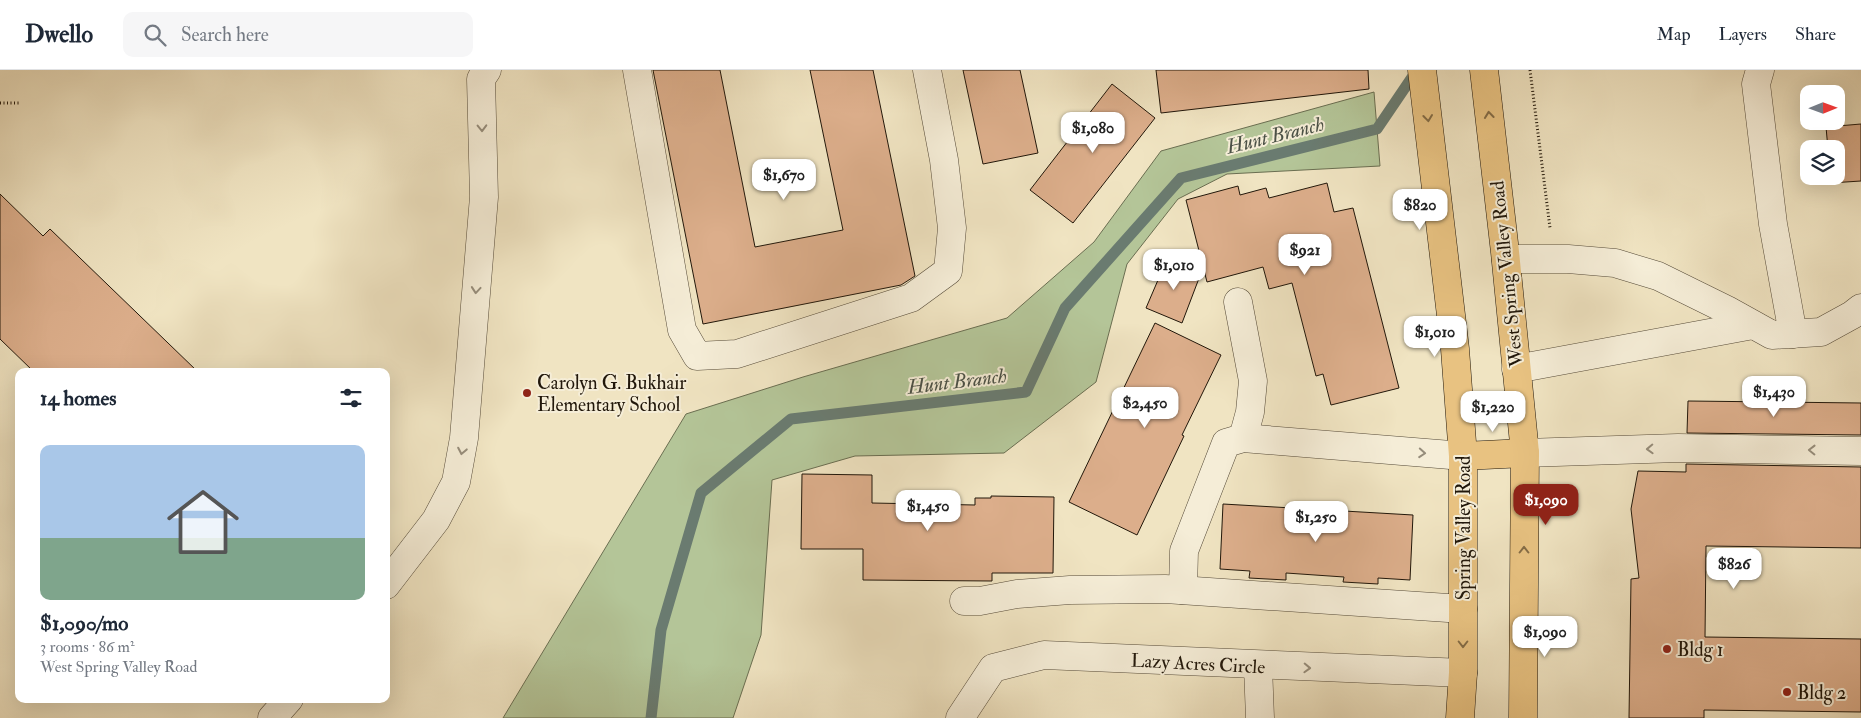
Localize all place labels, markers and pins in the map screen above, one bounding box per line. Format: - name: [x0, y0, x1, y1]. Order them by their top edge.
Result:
- pin: $1,080: [1052, 112, 1134, 154]
- pin: $1,670: [743, 158, 825, 201]
- pin: $820: [1390, 189, 1450, 231]
- pin: $921: [1275, 234, 1335, 276]
- pin: $1,010: [1133, 248, 1215, 291]
- pin: $1,010: [1394, 316, 1476, 358]
- place label: Carolyn G. Bukhair Elementary School: [537, 371, 686, 417]
- pin: $1,430: [1733, 376, 1815, 418]
- pin: $2,450: [1104, 386, 1186, 429]
- marker: Carolyn G. Bukhair Elementary School: [521, 387, 533, 399]
- pin: $1,220: [1452, 390, 1534, 433]
- pin: $1,090: [1505, 484, 1587, 526]
- pin: $1,450: [887, 490, 969, 532]
- pin: $1,250: [1275, 500, 1357, 543]
- pin: $826: [1704, 548, 1764, 590]
- pin: $1,090: [1504, 616, 1586, 658]
- place label: Bldg 1: [1677, 638, 1724, 662]
- marker: Bldg 1: [1661, 643, 1673, 655]
- place label: Bldg 2: [1797, 681, 1847, 705]
- marker: Bldg 2: [1781, 686, 1793, 698]

